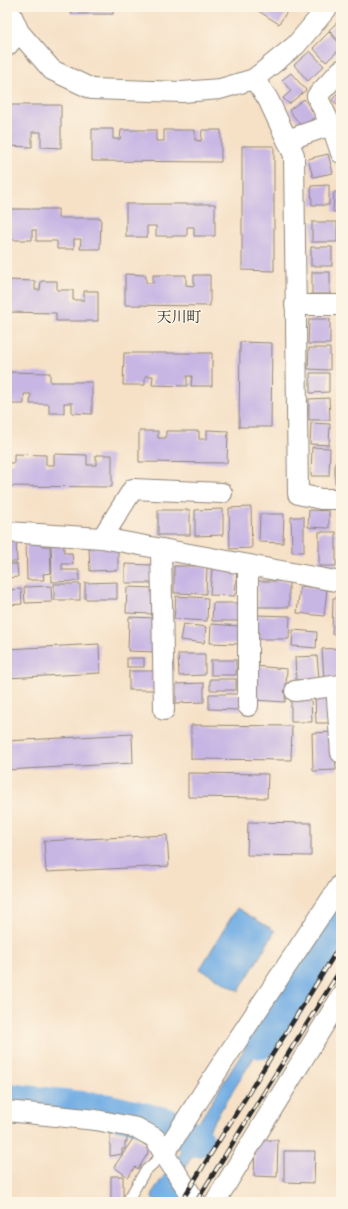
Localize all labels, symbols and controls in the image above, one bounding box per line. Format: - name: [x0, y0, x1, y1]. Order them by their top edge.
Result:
- district label: 天川町: [156, 307, 202, 326]

